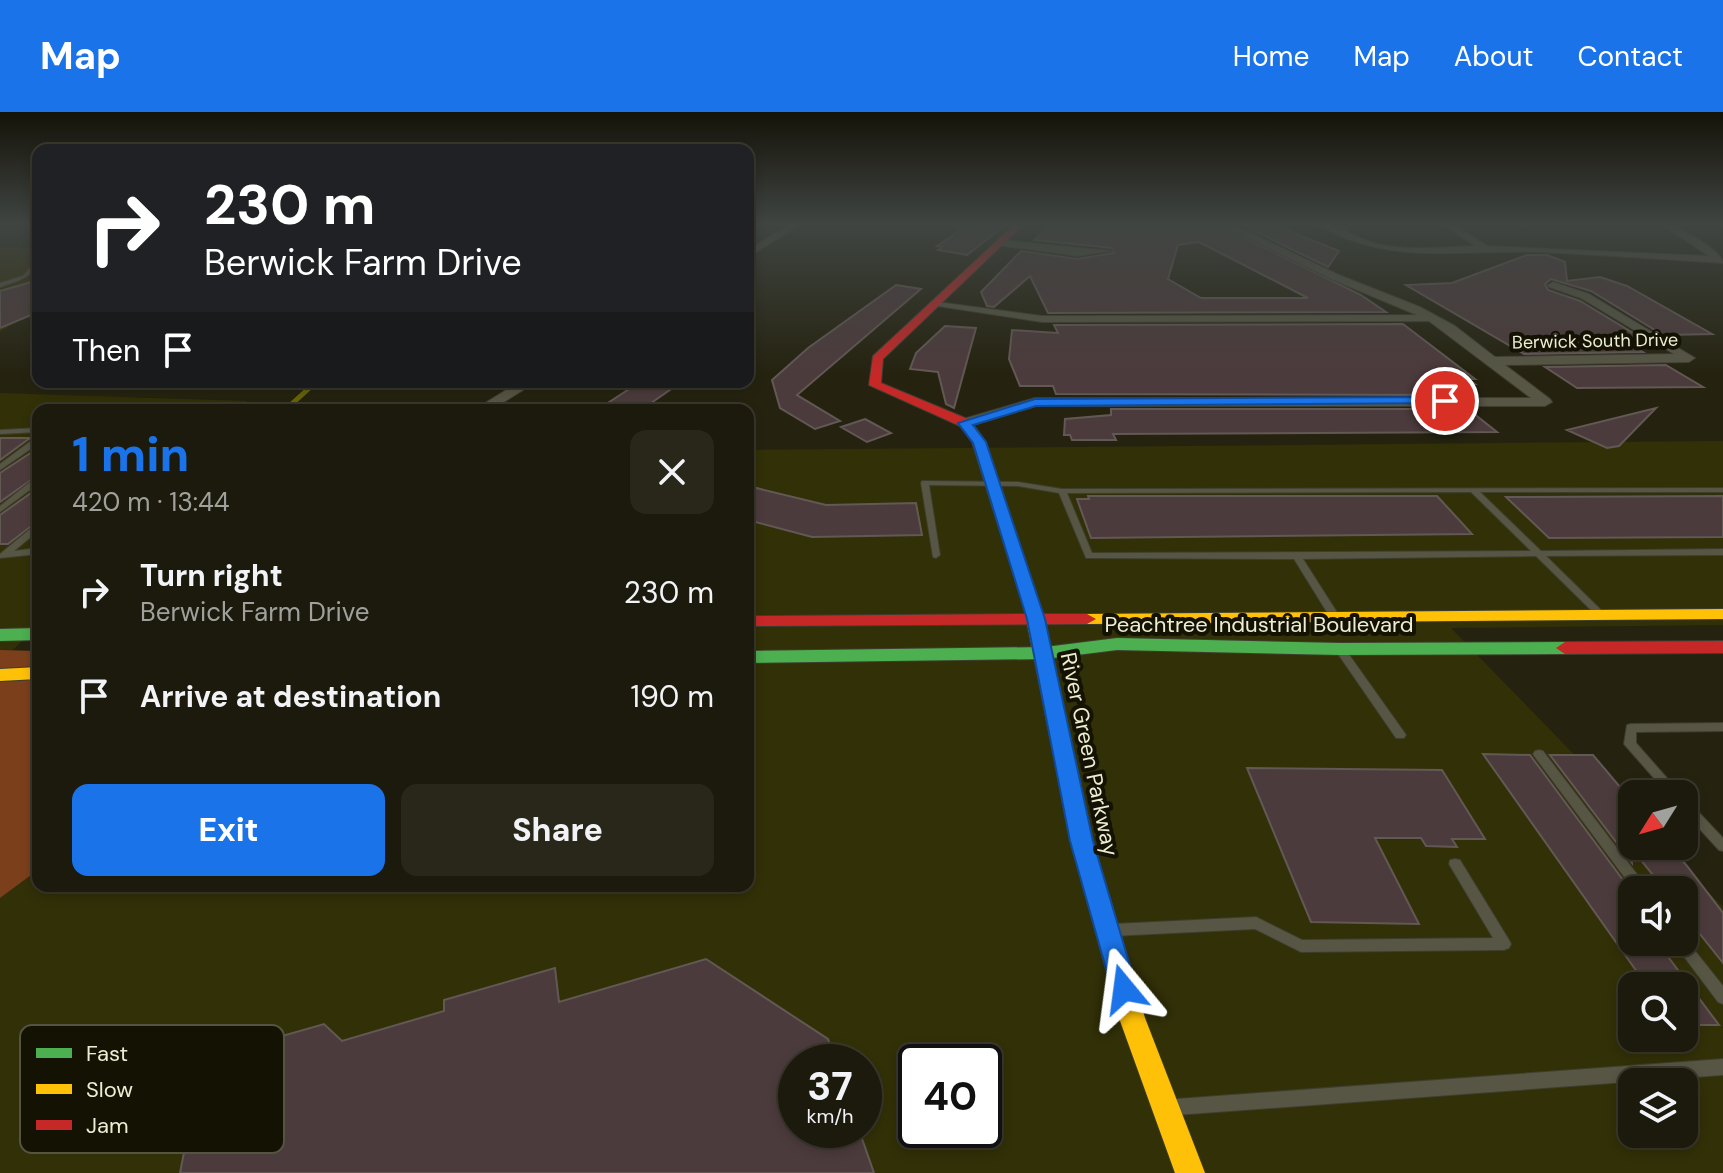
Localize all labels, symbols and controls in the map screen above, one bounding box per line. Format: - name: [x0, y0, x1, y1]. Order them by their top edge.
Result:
- text: Map: [40, 31, 121, 81]
- text: Home: [1233, 38, 1309, 75]
- text: Map: [1353, 38, 1410, 75]
- text: About: [1454, 38, 1533, 75]
- text: Contact: [1577, 38, 1683, 75]
- text: 230 m: [204, 168, 375, 241]
- icon: right: [72, 176, 176, 280]
- text: Berwick Farm Drive: [204, 239, 522, 286]
- icon: arrive: [156, 328, 200, 372]
- street label: Berwick South Drive: [1512, 328, 1678, 354]
- text: Then: [72, 331, 140, 370]
- pin: [1411, 367, 1479, 435]
- icon: arrive: [1423, 379, 1467, 423]
- text: 1 min: [72, 423, 189, 486]
- button: close: [630, 430, 714, 514]
- text: 420 m · 13:44: [72, 485, 230, 519]
- text: Turn right: [140, 556, 283, 595]
- icon: right: [72, 570, 116, 614]
- text: 230 m: [624, 573, 714, 612]
- text: Berwick Farm Drive: [140, 595, 369, 629]
- street label: Peachtree Industrial Boulevard: [1105, 610, 1413, 639]
- street label: River Green Parkway: [1054, 650, 1125, 859]
- icon: arrive: [72, 674, 116, 718]
- text: Arrive at destination: [140, 677, 441, 716]
- text: 190 m: [631, 677, 714, 716]
- north arrow: [1618, 780, 1698, 860]
- map controls: [1618, 780, 1698, 1148]
- button: Exit: [72, 784, 385, 876]
- button: Share: [401, 784, 714, 876]
- button: sound: [1618, 876, 1698, 956]
- position arrow: [1082, 947, 1166, 1031]
- button: search: [1618, 972, 1698, 1052]
- legend: [20, 1025, 284, 1153]
- text: Fast: [86, 1039, 128, 1068]
- speed limit sign: 40: [898, 1044, 1002, 1148]
- text: 37: [807, 1060, 853, 1112]
- button: layers: [1618, 1068, 1698, 1148]
- text: Slow: [86, 1075, 133, 1104]
- text: km/h: [806, 1103, 854, 1129]
- text: Jam: [86, 1111, 129, 1140]

